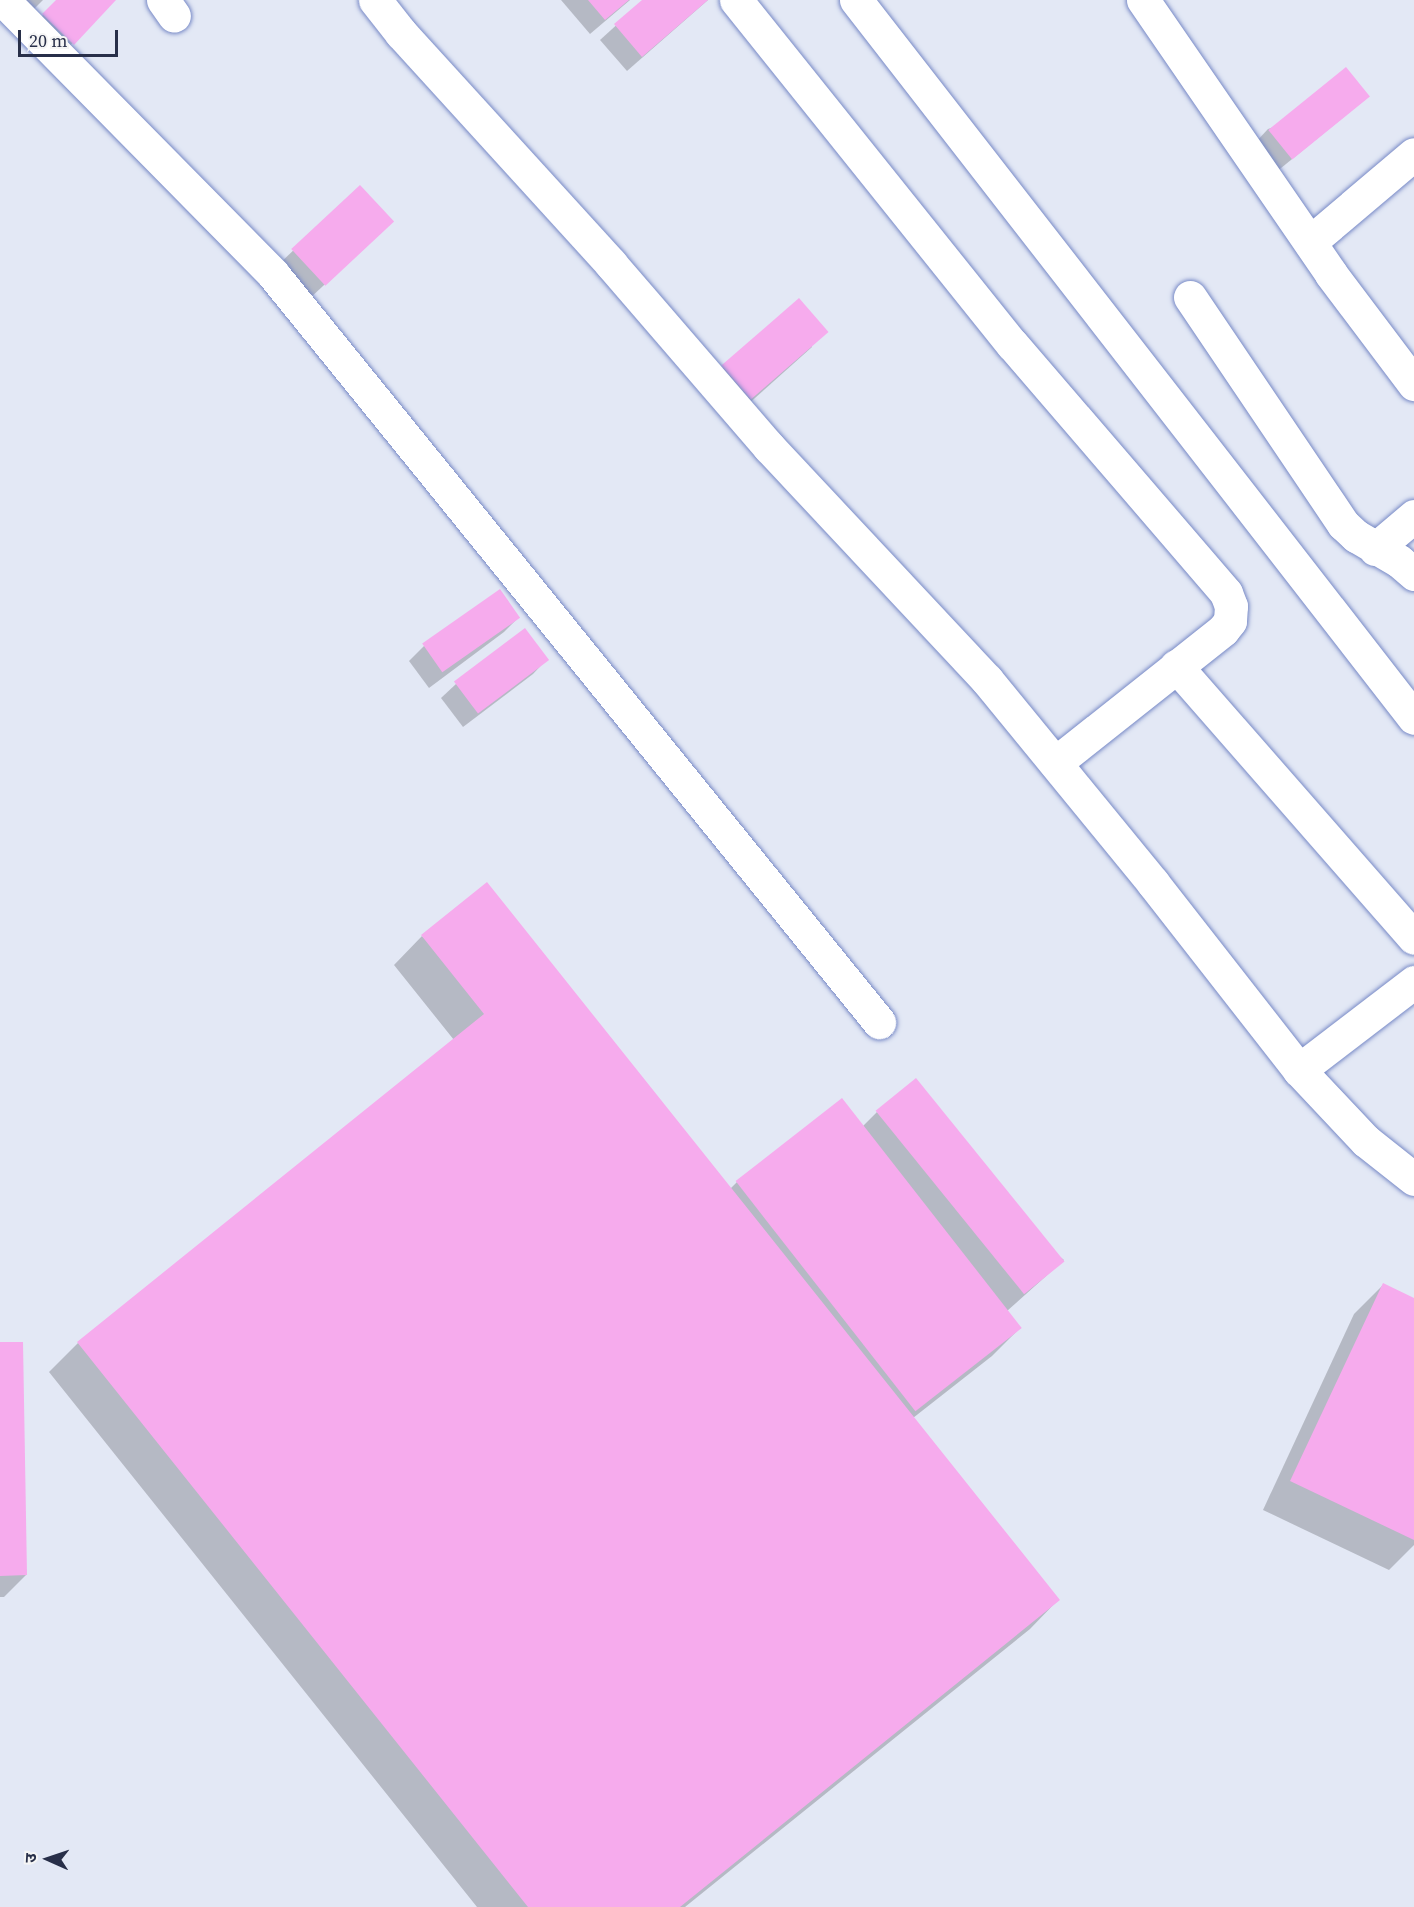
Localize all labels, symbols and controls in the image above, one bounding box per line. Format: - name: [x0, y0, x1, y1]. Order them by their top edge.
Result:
- scale bar: [21, 18, 122, 56]
- text: 20 m: [29, 28, 67, 53]
- north arrow: [18, 1829, 78, 1889]
- text: उ: [19, 1853, 41, 1863]

